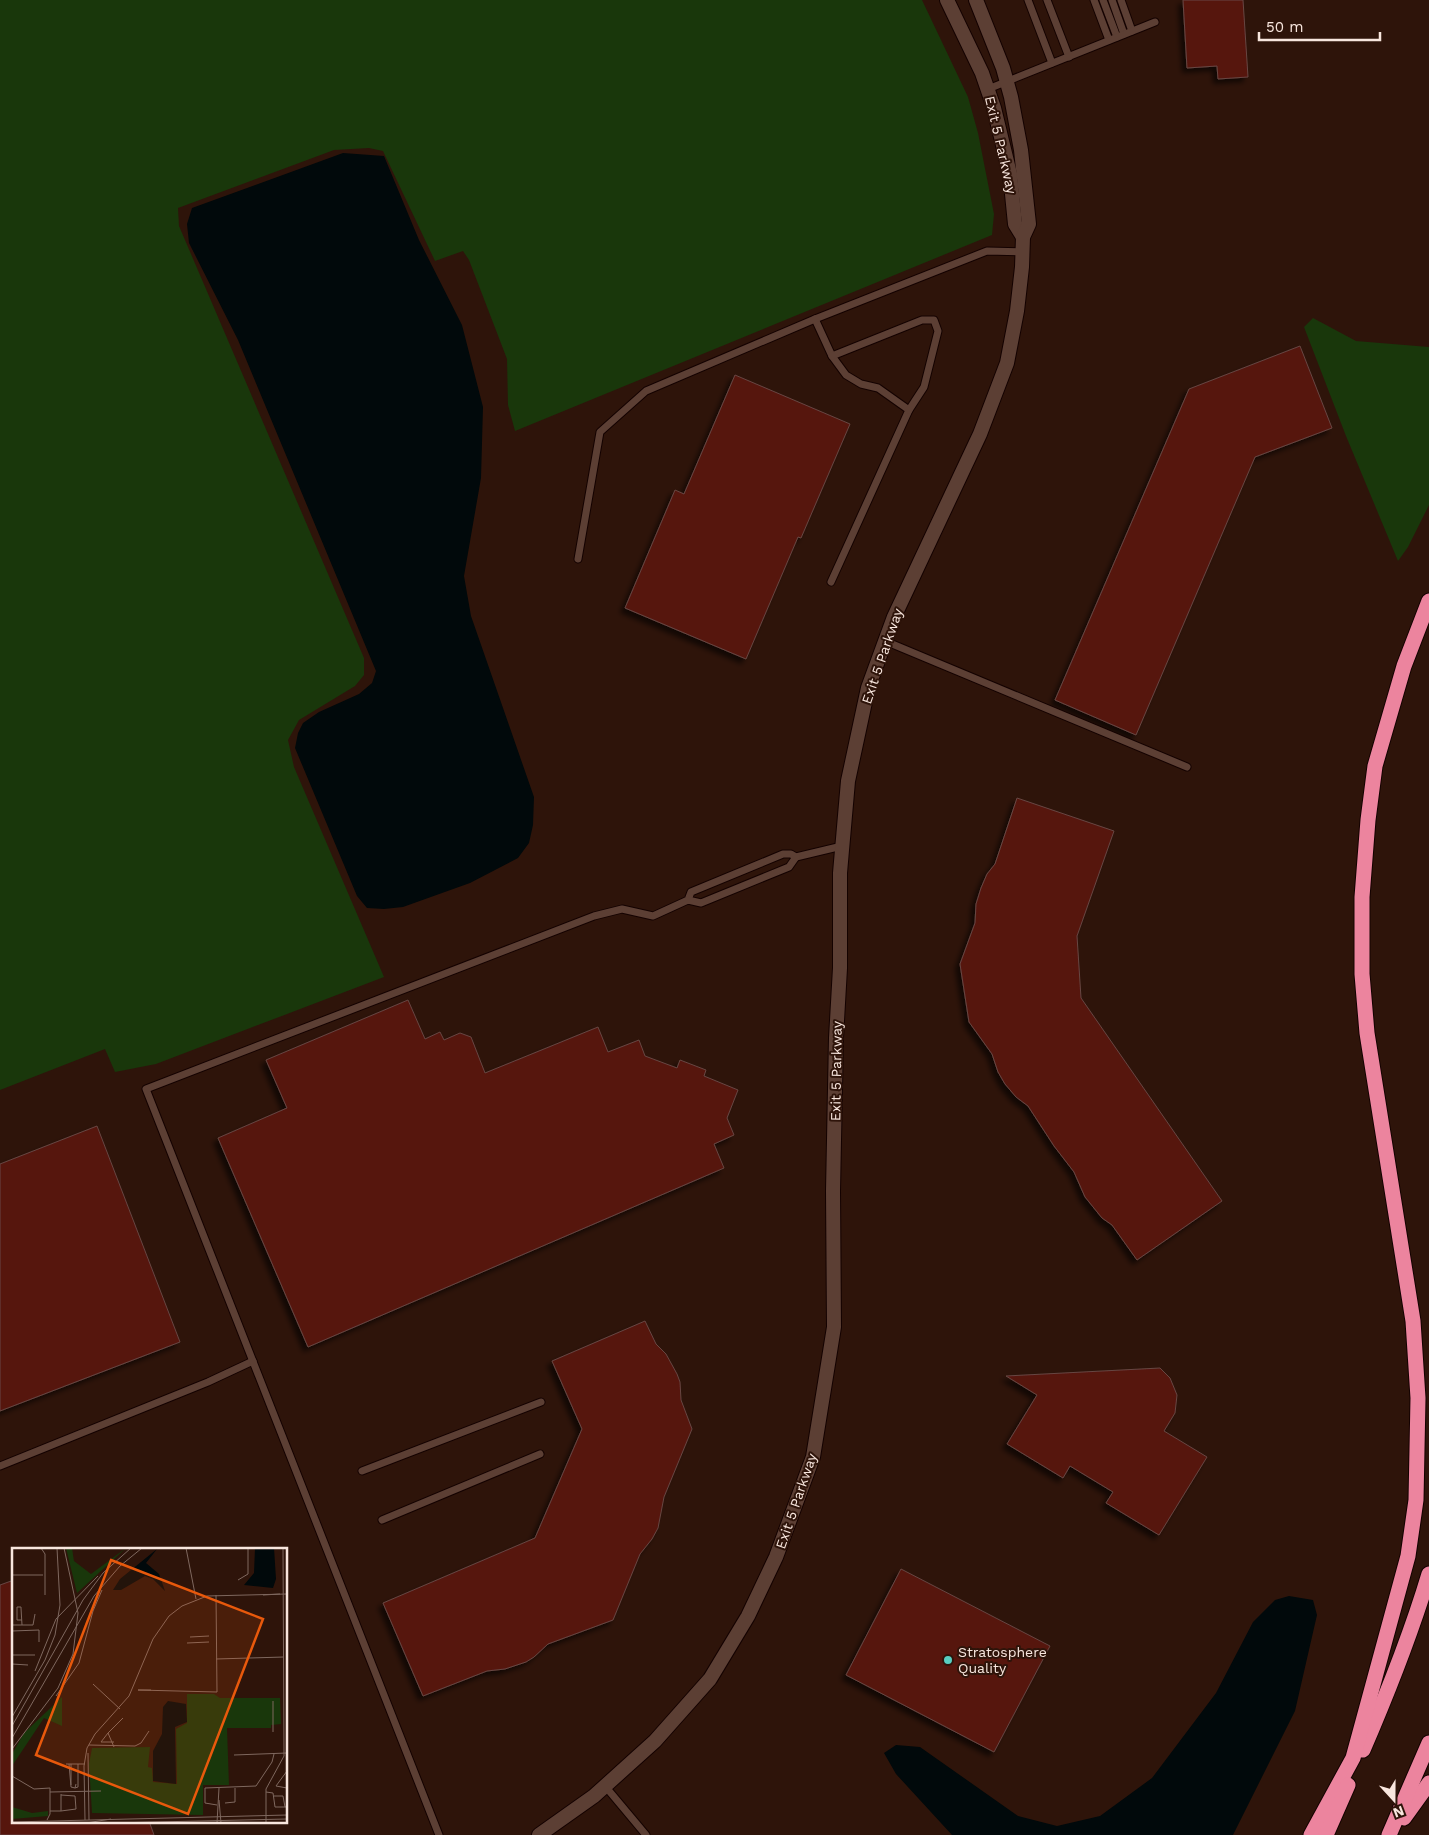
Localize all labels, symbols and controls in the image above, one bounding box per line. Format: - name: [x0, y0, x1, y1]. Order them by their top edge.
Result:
- scale bar: [1259, 10, 1380, 42]
- text: 50 m: [1266, 18, 1303, 36]
- street label: Exit 5 Parkway: [982, 94, 1020, 196]
- street label: Exit 5 Parkway: [858, 605, 906, 706]
- street label: Exit 5 Parkway: [827, 1020, 845, 1121]
- street label: Exit 5 Parkway: [772, 1450, 820, 1551]
- inset map: [12, 1548, 288, 1822]
- place label: Stratosphere Quality: [958, 1644, 1047, 1676]
- marker: Stratosphere Quality: [942, 1654, 954, 1666]
- north arrow: [1369, 1775, 1419, 1825]
- text: N: [1391, 1803, 1406, 1821]

